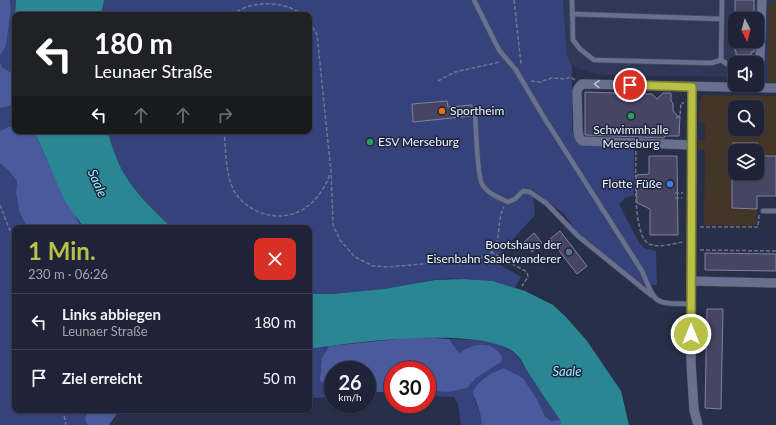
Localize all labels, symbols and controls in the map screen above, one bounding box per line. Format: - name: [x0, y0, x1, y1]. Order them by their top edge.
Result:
- north arrow: [728, 12, 764, 48]
- map controls: [728, 12, 764, 180]
- text: 180 m: [94, 26, 173, 60]
- icon: left: [28, 28, 80, 80]
- button: sound: [728, 56, 764, 92]
- text: Leunaer Straße: [94, 60, 213, 82]
- pin: [613, 68, 647, 102]
- icon: arrive: [619, 74, 641, 96]
- one-way arrow: [594, 80, 600, 89]
- button: search: [728, 100, 764, 136]
- place label: Sportheim: [450, 103, 504, 118]
- icon: left: [88, 104, 110, 126]
- icon: ahead: [130, 104, 152, 126]
- icon: ahead: [172, 104, 194, 126]
- icon: right: [214, 104, 236, 126]
- marker: Sportheim: [437, 106, 447, 116]
- marker: Schwimmhalle Merseburg: [626, 111, 636, 121]
- place label: Schwimmhalle Merseburg: [593, 122, 669, 151]
- place label: ESV Merseburg: [378, 134, 459, 149]
- marker: ESV Merseburg: [365, 137, 375, 147]
- button: layers: [728, 144, 764, 180]
- water label: Saale: [85, 166, 111, 200]
- place label: Flotte Füße: [602, 176, 662, 191]
- marker: Flotte Füße: [665, 179, 675, 189]
- text: 1 Min.: [28, 236, 96, 265]
- place label: Bootshaus der Eisenbahn Saalewanderer: [426, 237, 562, 266]
- button: close: [254, 238, 296, 280]
- marker: Bootshaus der Eisenbahn Saalewanderer: [564, 247, 574, 257]
- text: 230 m · 06:26: [28, 266, 108, 282]
- text: Links abbiegen: [62, 305, 161, 323]
- icon: left: [28, 311, 50, 333]
- text: 180 m: [254, 313, 296, 331]
- position arrow: [670, 313, 712, 355]
- text: Leunaer Straße: [62, 323, 148, 339]
- speed limit sign: 30: [384, 361, 436, 413]
- water label: Saale: [552, 363, 582, 379]
- icon: arrive: [28, 367, 50, 389]
- text: Ziel erreicht: [62, 369, 142, 387]
- text: 50 m: [262, 369, 296, 387]
- text: 26: [338, 370, 362, 394]
- text: km/h: [338, 391, 362, 403]

